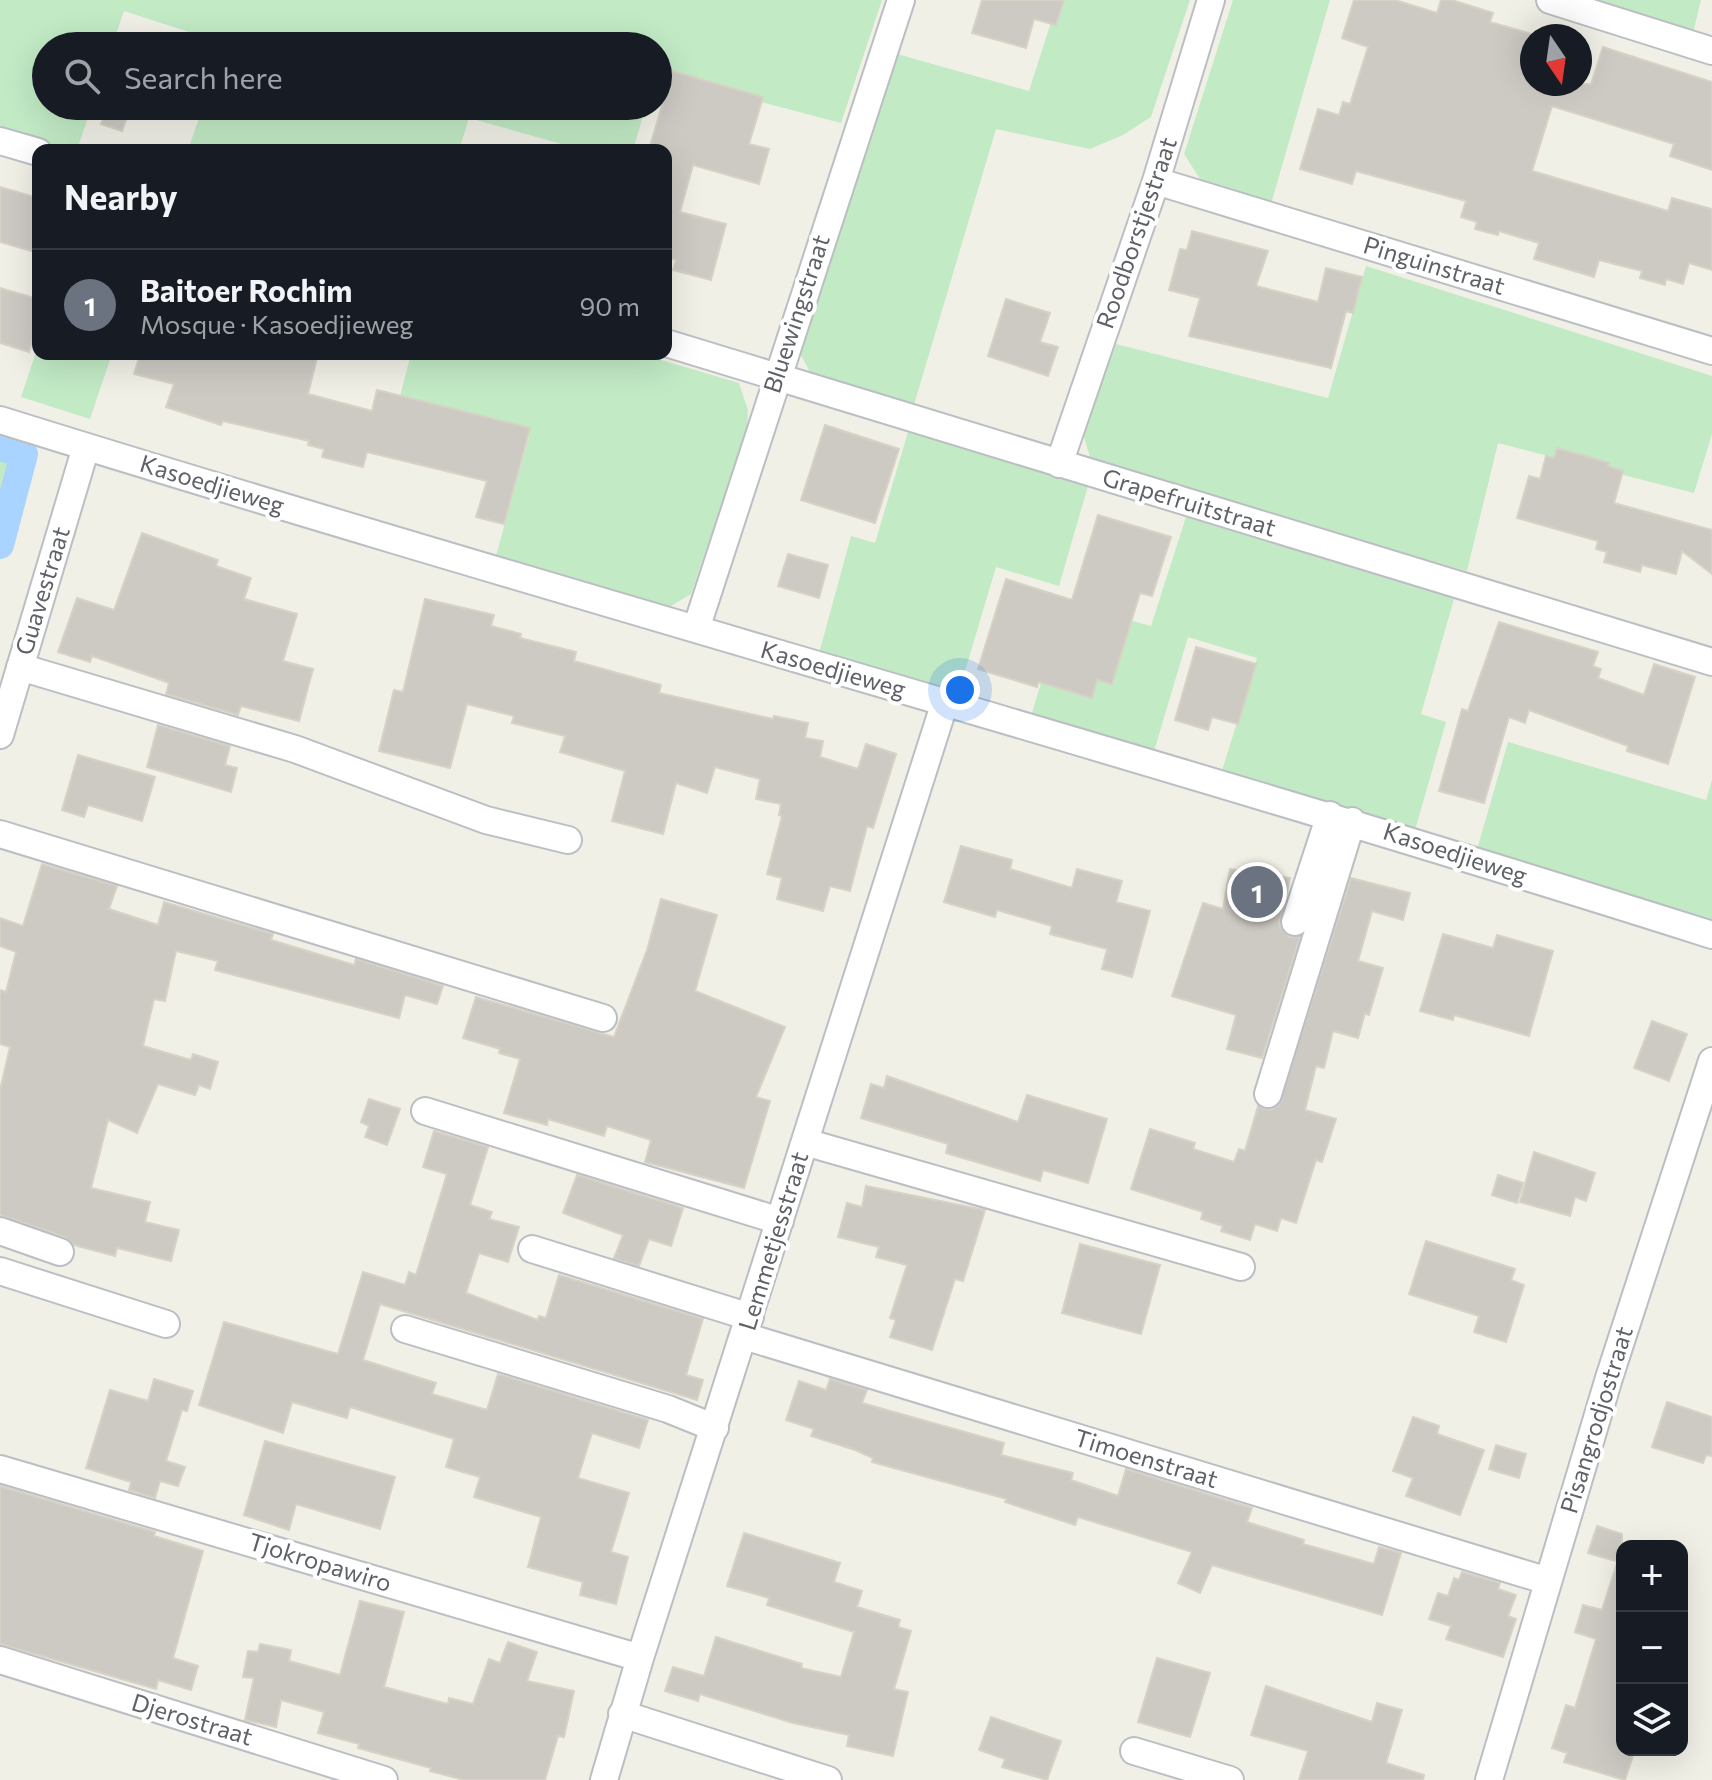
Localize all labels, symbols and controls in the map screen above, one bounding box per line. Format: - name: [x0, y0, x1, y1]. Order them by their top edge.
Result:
- north arrow: [1520, 24, 1592, 96]
- search box: [32, 32, 672, 120]
- icon: search: [60, 54, 104, 98]
- text: Search here: [124, 58, 283, 95]
- street label: Roodborstjestraat: [1089, 133, 1182, 332]
- text: Nearby: [64, 175, 178, 217]
- street label: Pinguinstraat: [1360, 229, 1509, 300]
- street label: Bluewingstraat: [756, 231, 835, 396]
- text: Baitoer Rochim: [140, 271, 352, 308]
- text: 1: [84, 290, 96, 321]
- text: 90 m: [580, 290, 640, 321]
- text: Mosque · Kasoedjieweg: [140, 308, 413, 339]
- street label: Kasoedjieweg: [137, 448, 288, 519]
- street label: Grapefruitstraat: [1099, 461, 1280, 542]
- street label: Guavestraat: [8, 523, 75, 658]
- street label: Kasoedjieweg: [758, 634, 909, 703]
- your location: [940, 670, 980, 710]
- street label: Kasoedjieweg: [1380, 816, 1531, 889]
- pin: 1: [1231, 862, 1283, 922]
- street label: Lemmetjesstraat: [732, 1148, 814, 1333]
- street label: Pisangrodjostraat: [1553, 1322, 1638, 1517]
- street label: Timoenstraat: [1071, 1422, 1222, 1493]
- street label: Tjokropawiro: [246, 1526, 395, 1597]
- map controls: [1616, 1540, 1688, 1756]
- button: +: [1616, 1540, 1688, 1612]
- button: −: [1616, 1612, 1688, 1684]
- button: layers: [1616, 1684, 1688, 1756]
- street label: Djerostraat: [129, 1686, 256, 1751]

